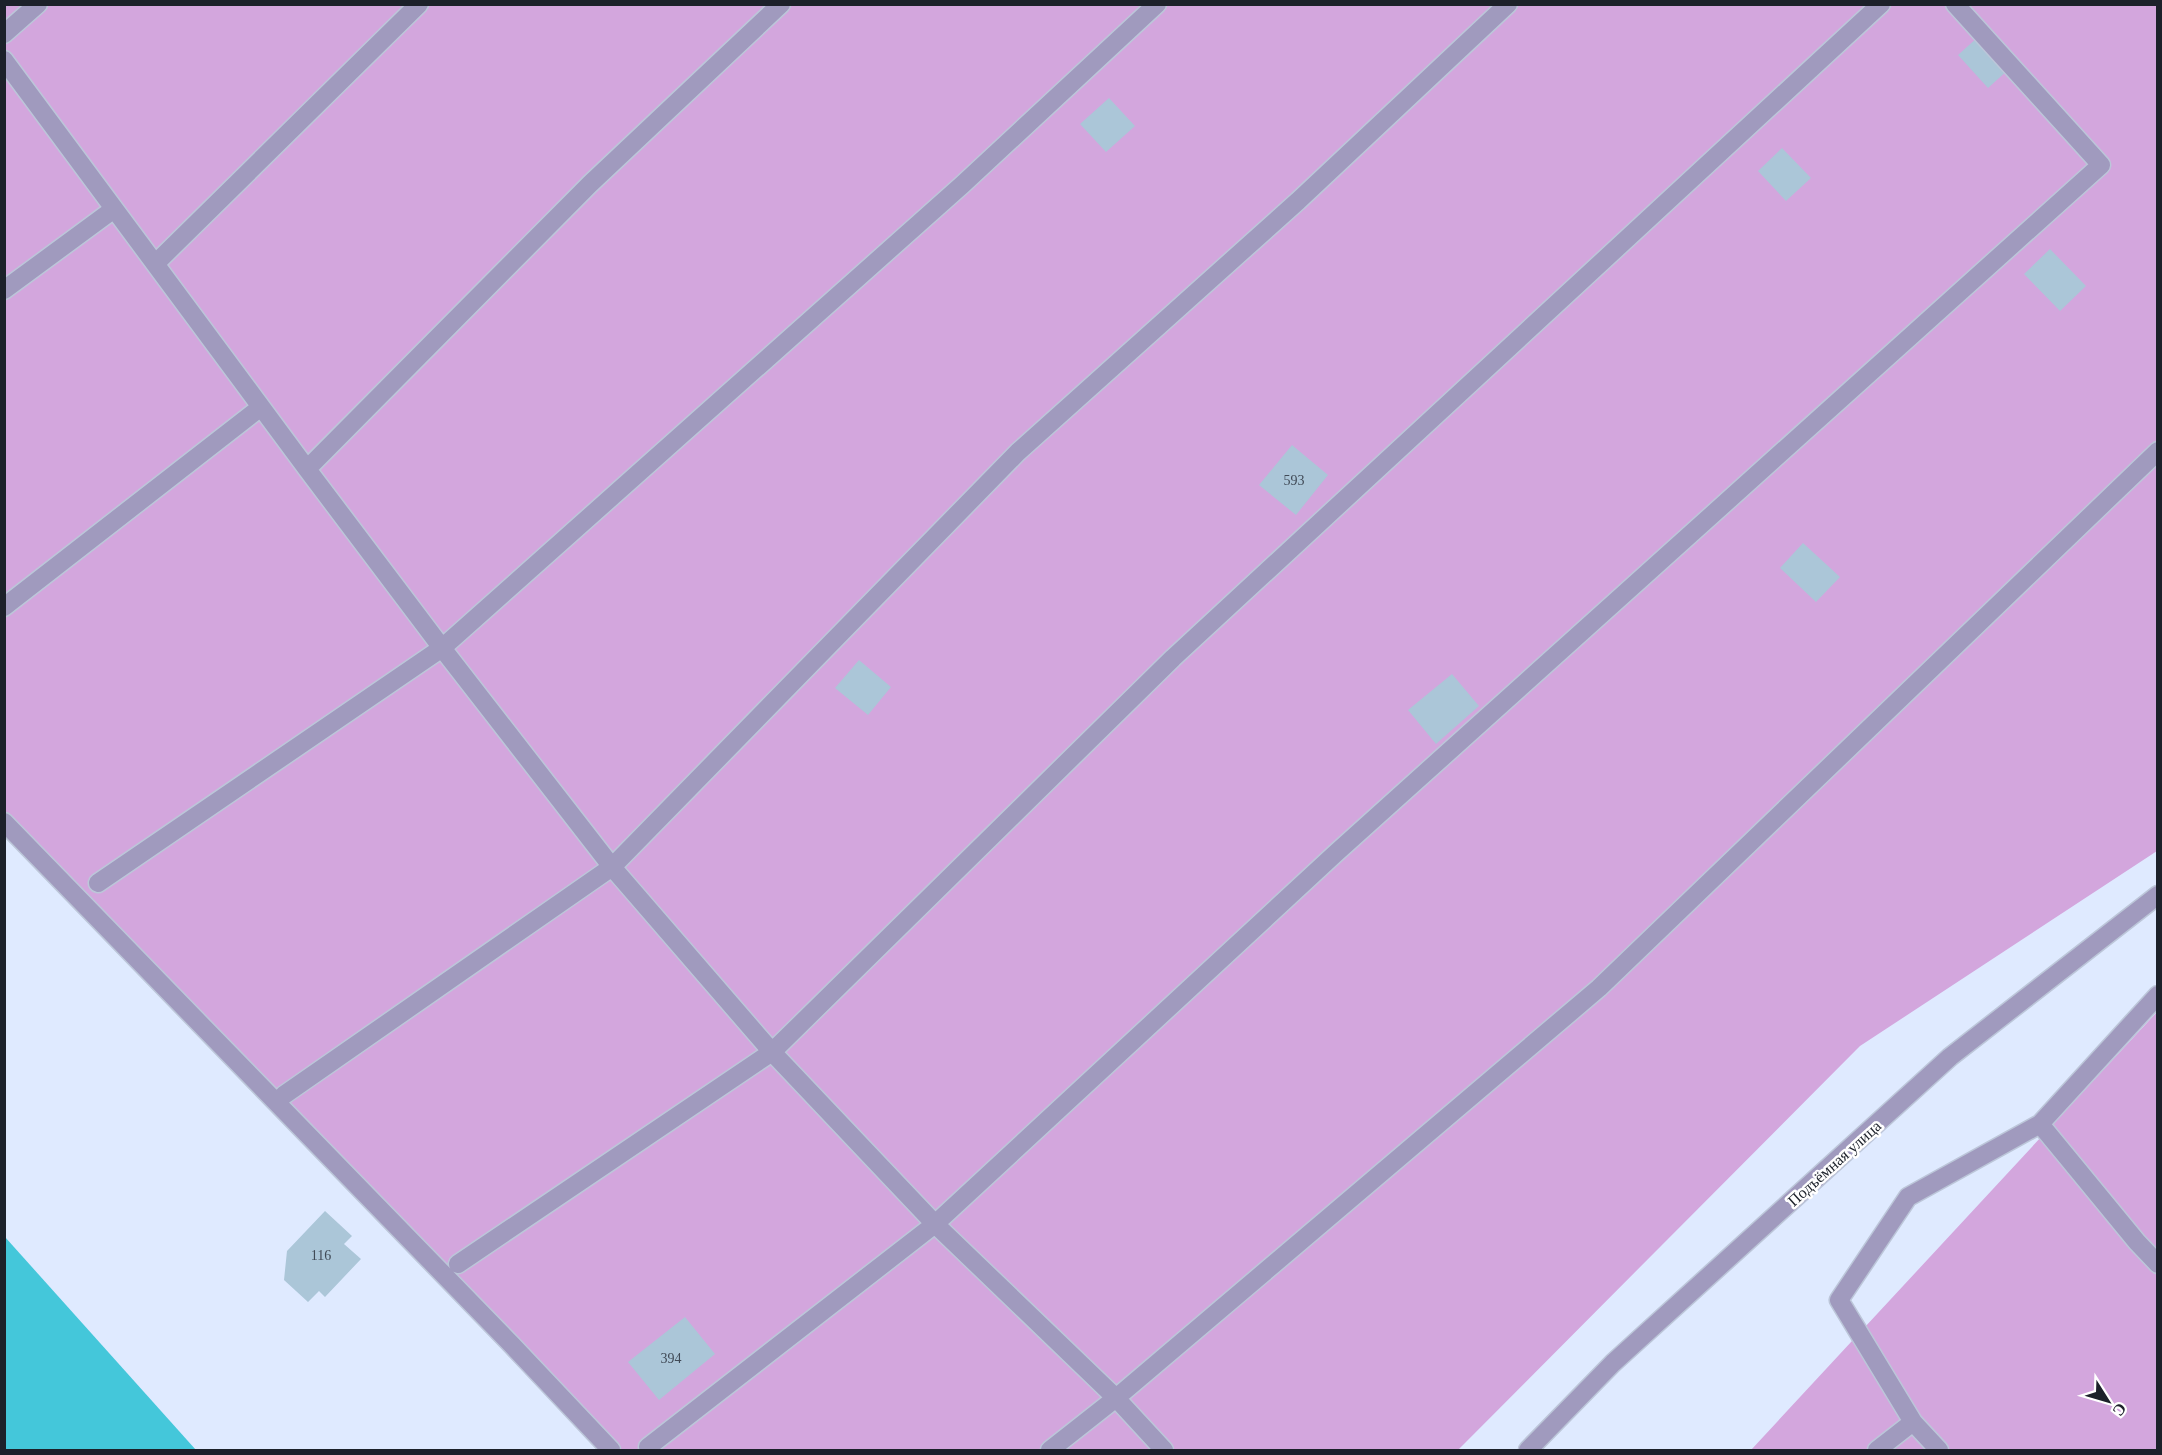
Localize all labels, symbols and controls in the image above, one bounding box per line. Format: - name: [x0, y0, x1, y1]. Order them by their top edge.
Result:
- house number: 593: [1284, 473, 1305, 488]
- street label: Подъёмная улица: [1784, 1117, 1885, 1210]
- house number: 116: [311, 1248, 331, 1263]
- house number: 394: [661, 1351, 682, 1366]
- north arrow: [2078, 1371, 2138, 1431]
- text: С: [2109, 1400, 2130, 1419]

